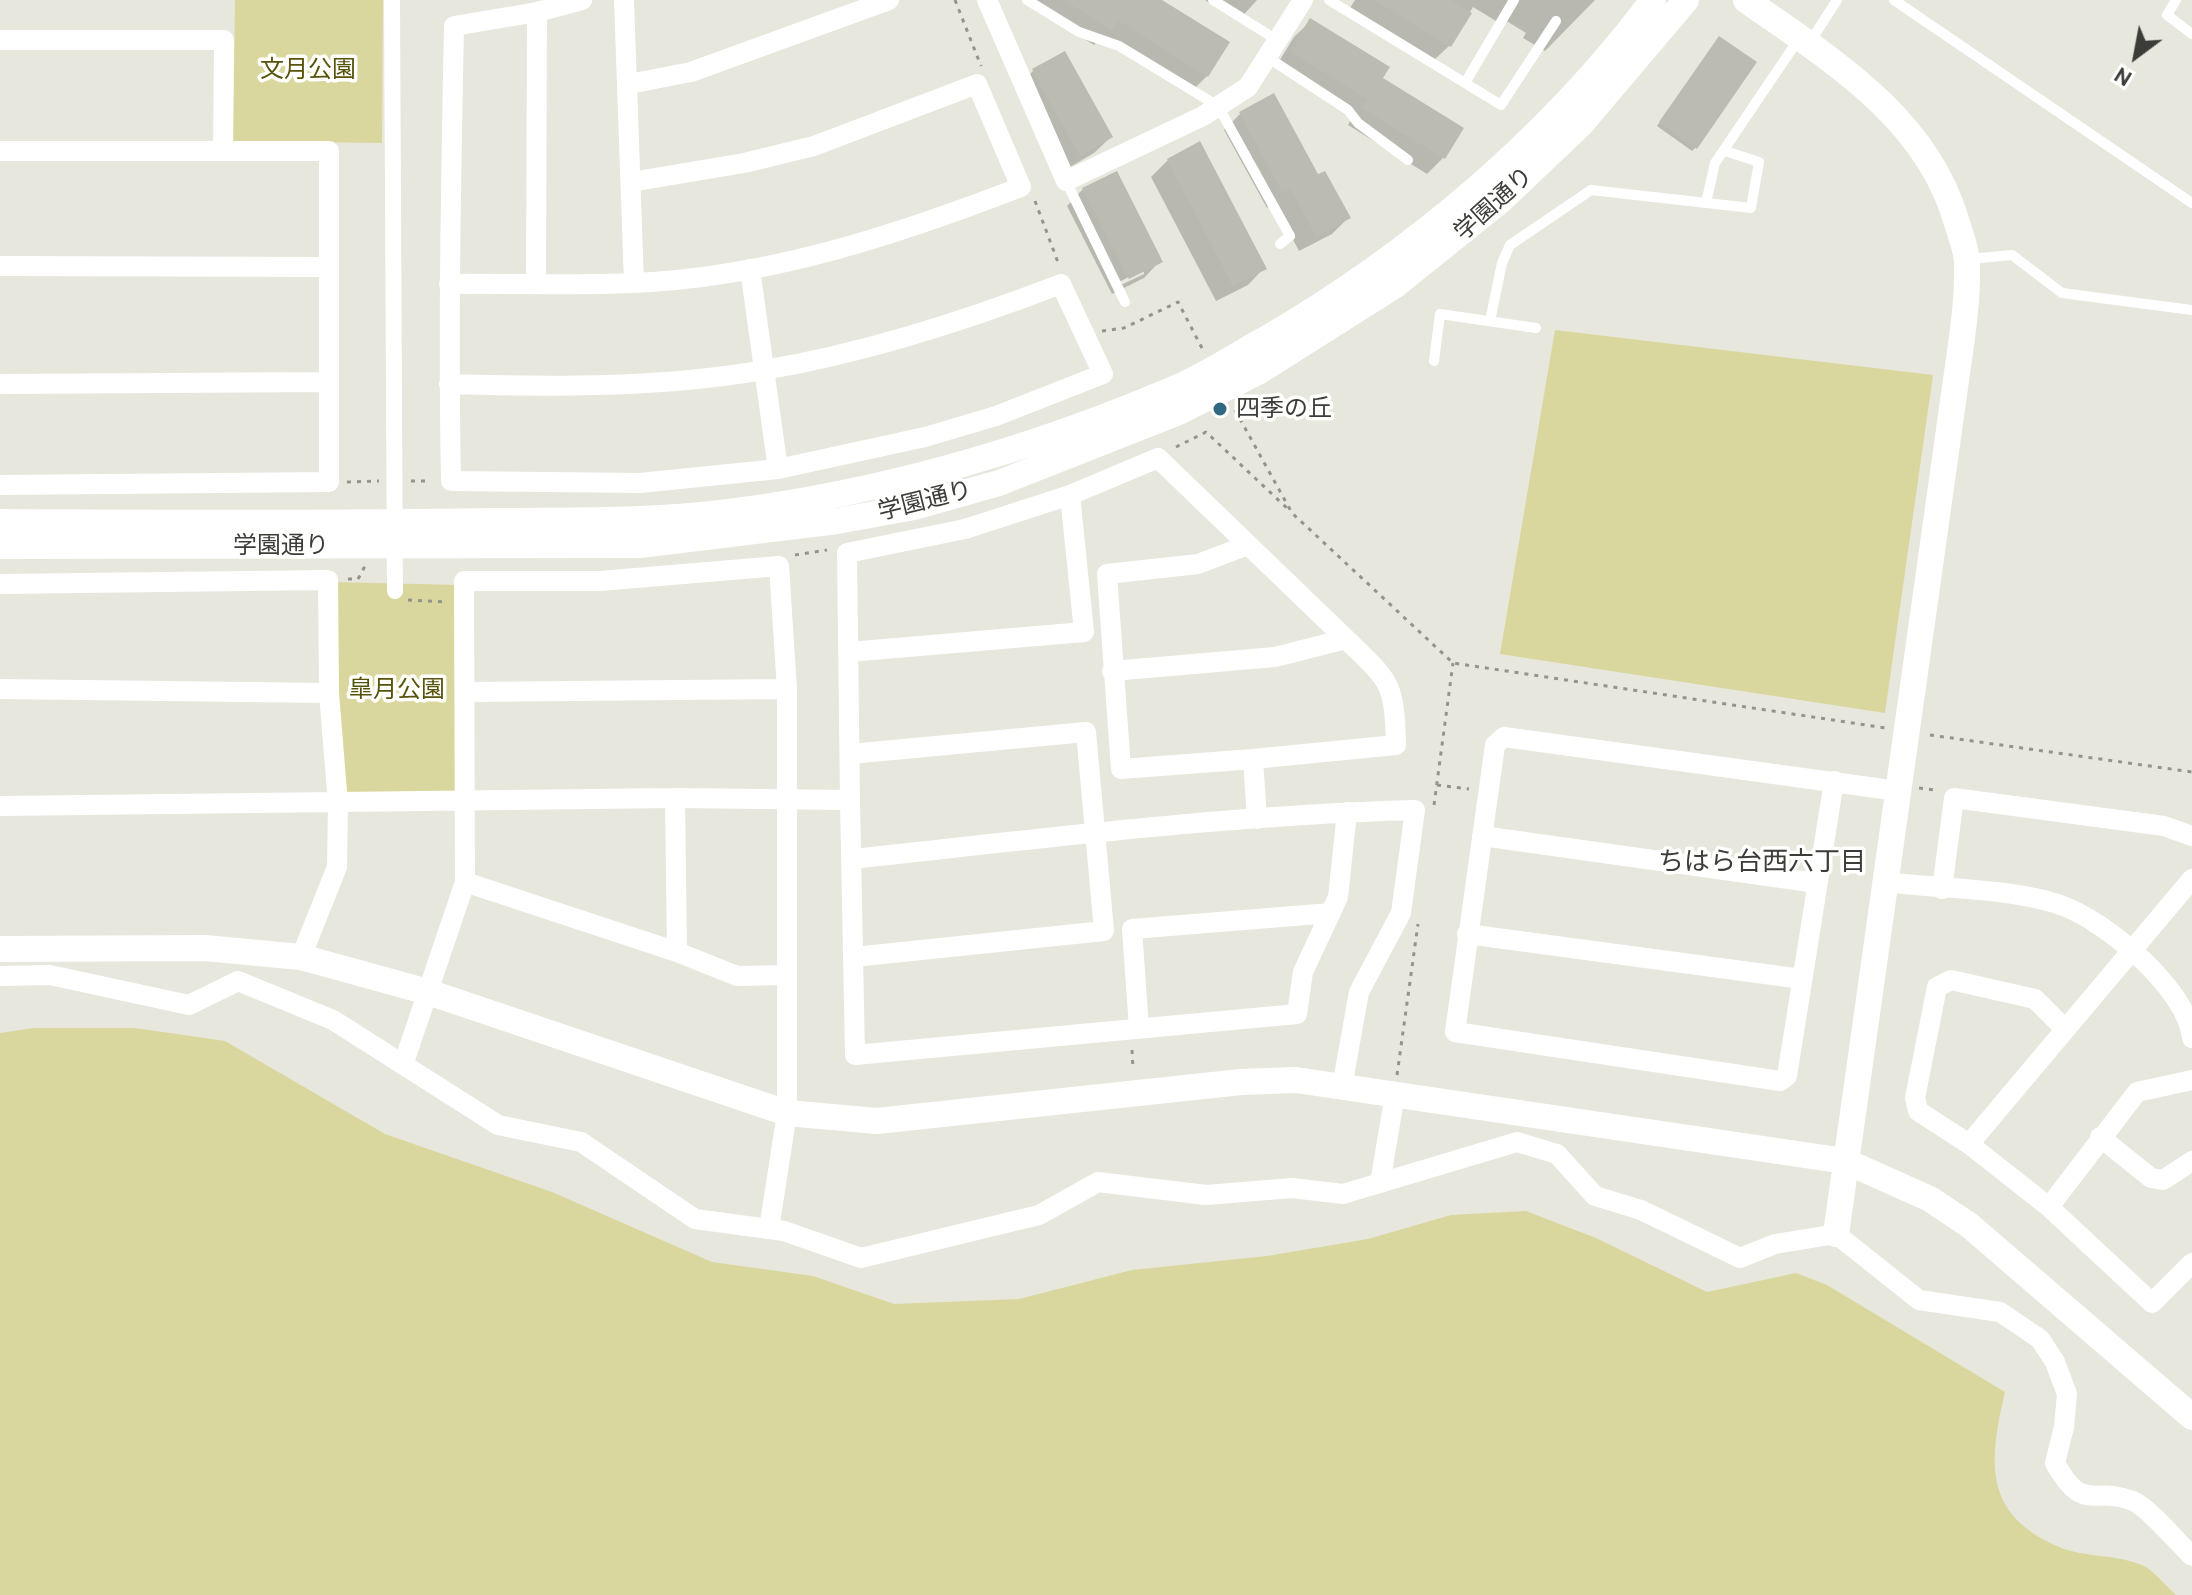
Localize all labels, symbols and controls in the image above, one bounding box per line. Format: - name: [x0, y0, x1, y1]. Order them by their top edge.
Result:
- north arrow: [2096, 16, 2176, 96]
- park label: 文月公園: [260, 56, 356, 84]
- text: N: [2109, 61, 2137, 92]
- street label: 学園通り: [1449, 161, 1539, 247]
- place label: 四季の丘: [1236, 395, 1332, 423]
- marker: 四季の丘: [1211, 400, 1229, 418]
- street label: 学園通り: [875, 475, 975, 527]
- street label: 学園通り: [233, 532, 329, 560]
- park label: 皐月公園: [349, 676, 445, 704]
- district label: ちはら台西六丁目: [1658, 846, 1866, 878]

